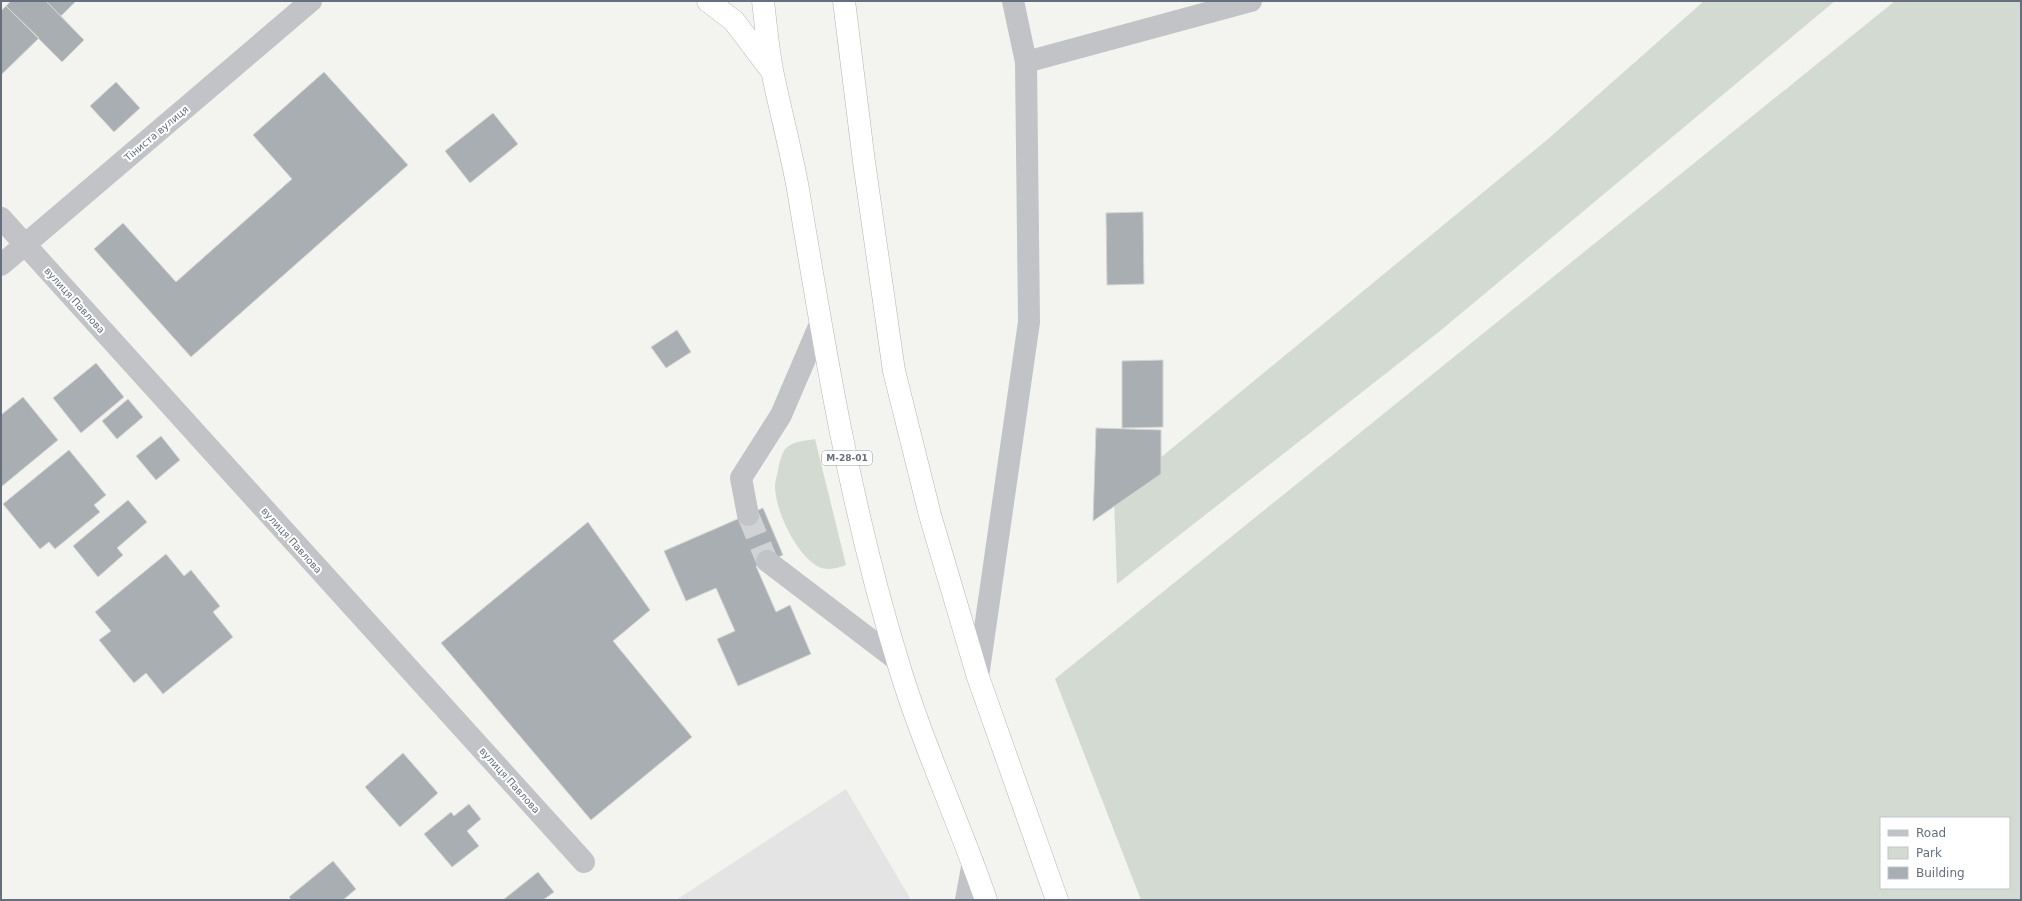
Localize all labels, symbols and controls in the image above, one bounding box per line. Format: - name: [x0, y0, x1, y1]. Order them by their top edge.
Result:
- street label: Тіниста вулиця: [121, 103, 191, 164]
- street label: вулиця Павлова: [42, 265, 107, 336]
- road number: М-28-01: [822, 451, 872, 465]
- street label: вулиця Павлова: [259, 505, 324, 576]
- street label: вулиця Павлова: [477, 745, 542, 816]
- legend: [1880, 817, 2010, 889]
- text: Road: [1916, 826, 1946, 840]
- text: Park: [1916, 846, 1942, 860]
- text: Building: [1916, 866, 1965, 880]

